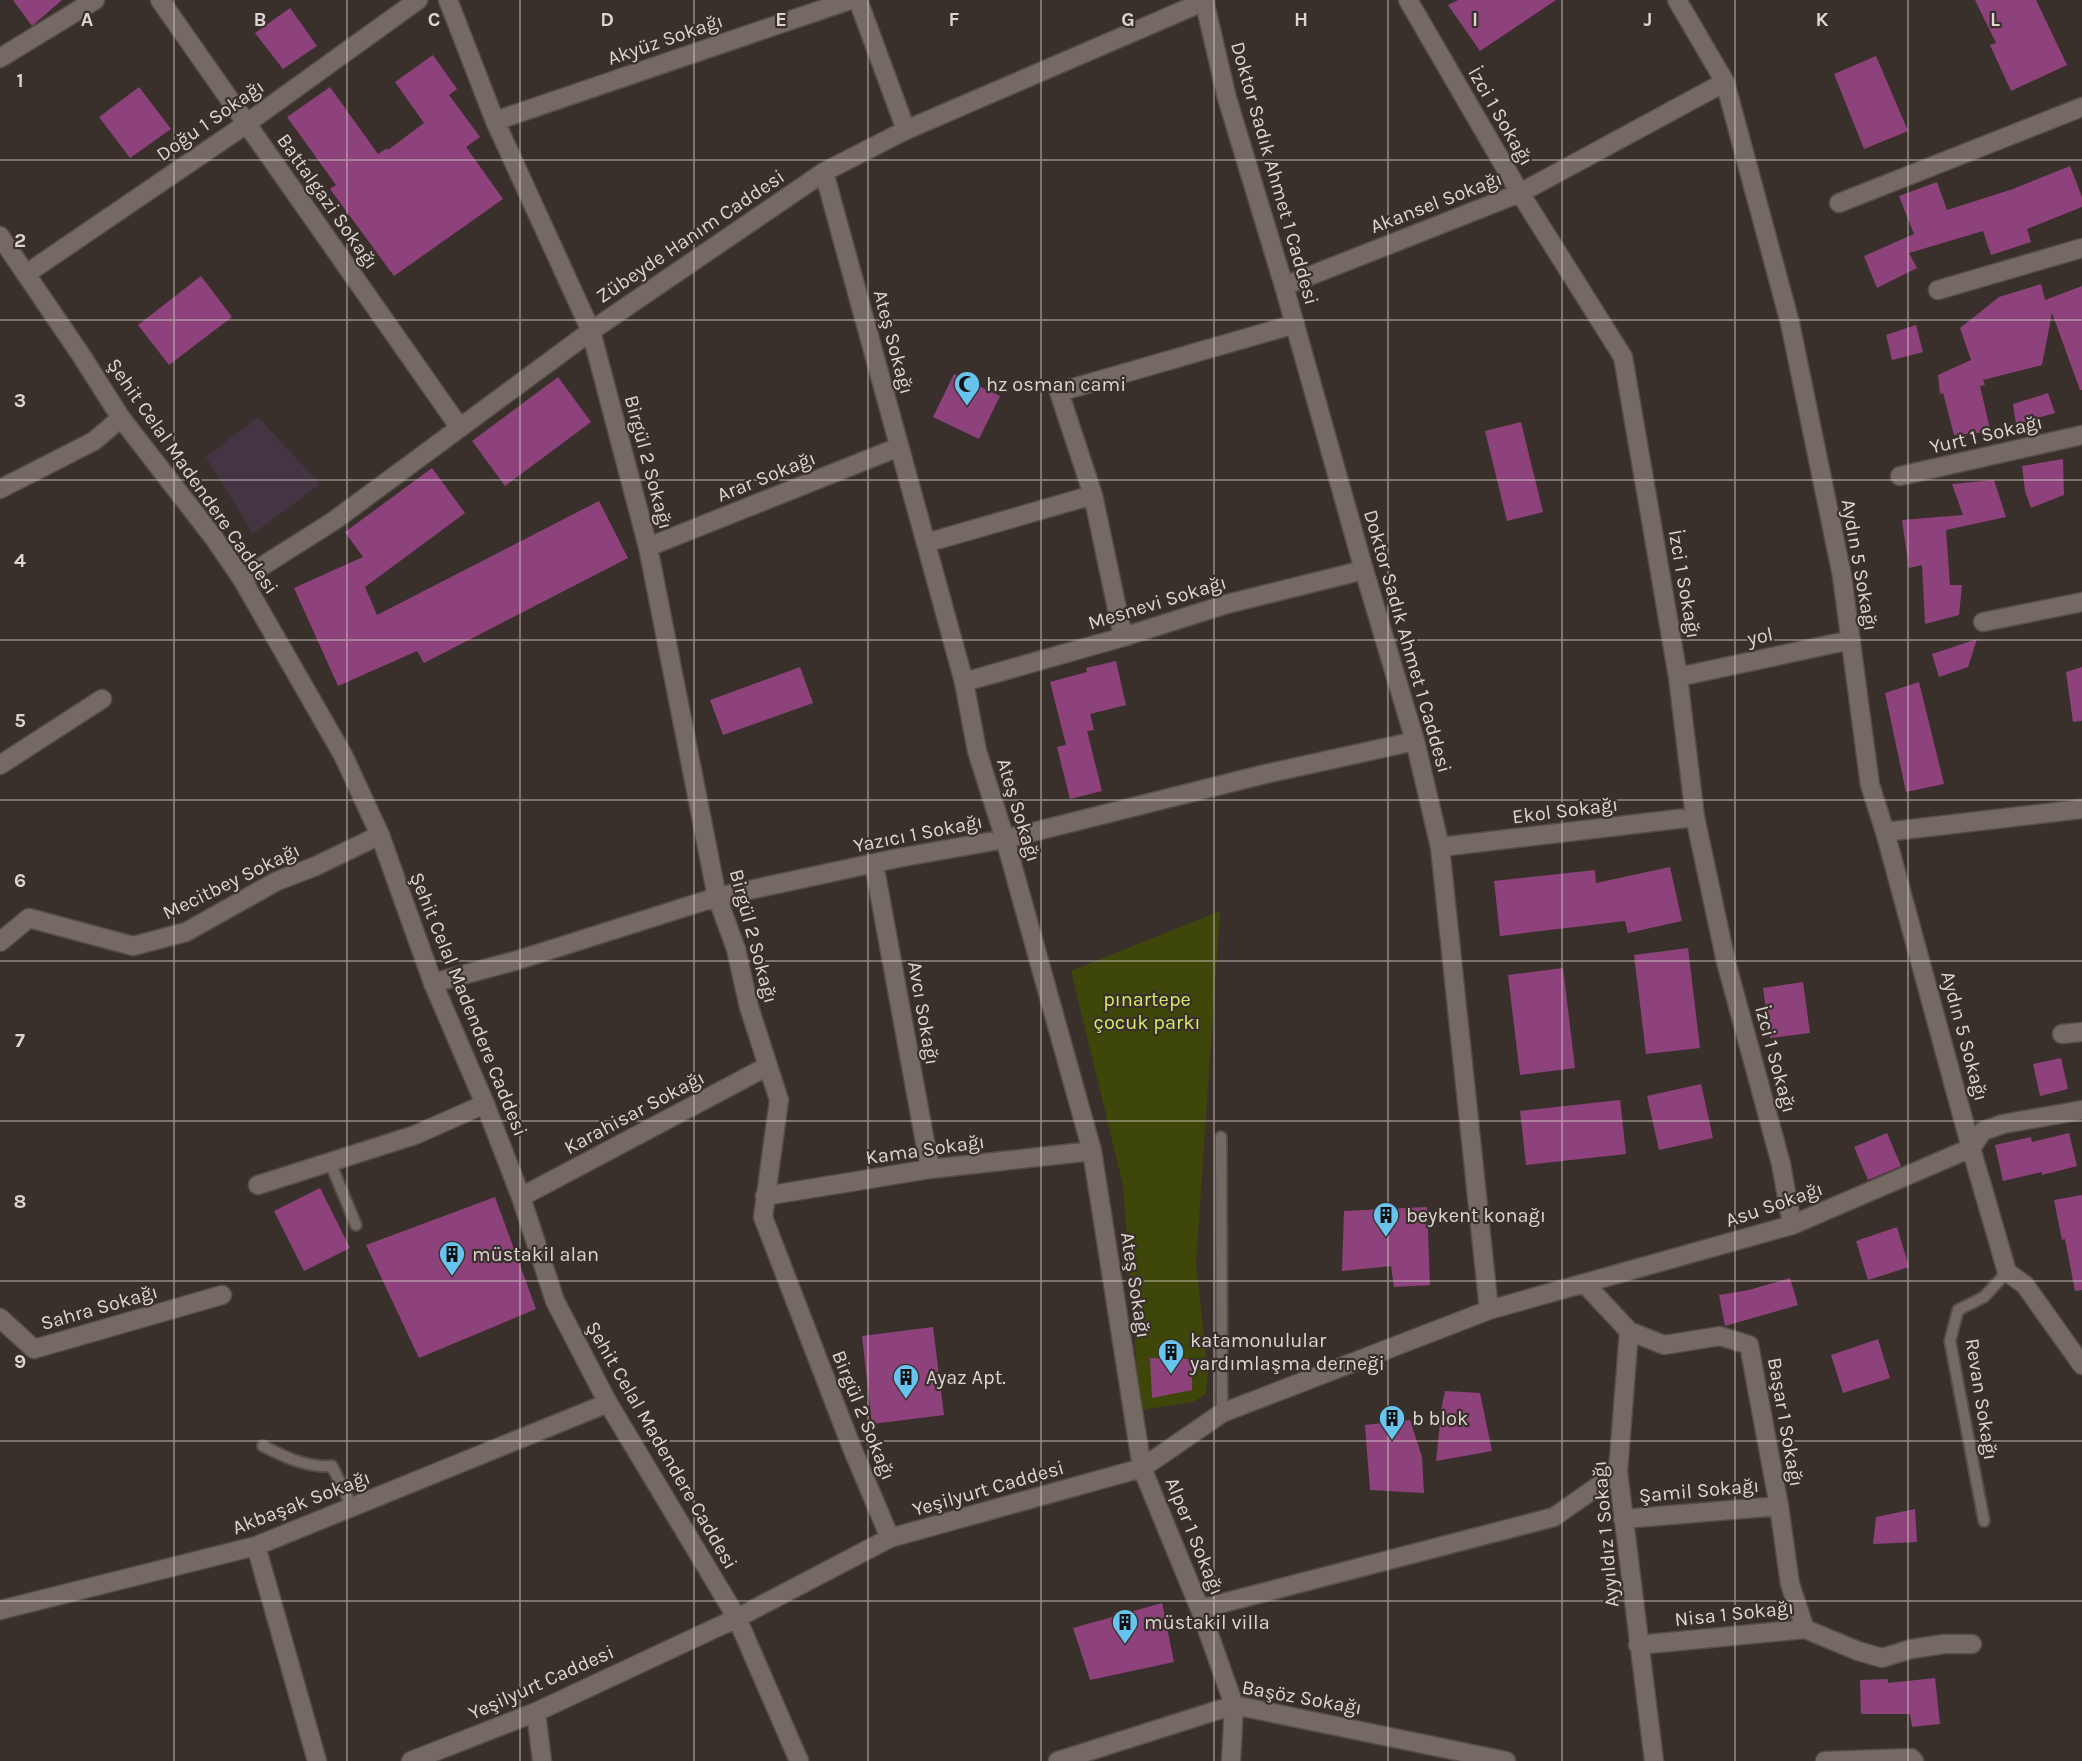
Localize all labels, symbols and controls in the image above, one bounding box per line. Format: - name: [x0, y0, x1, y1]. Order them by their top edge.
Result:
- text: A: [81, 8, 94, 31]
- text: B: [254, 8, 266, 31]
- text: C: [428, 8, 440, 31]
- text: D: [600, 8, 614, 31]
- text: E: [775, 8, 787, 31]
- text: F: [949, 8, 960, 31]
- text: G: [1121, 8, 1135, 31]
- text: H: [1294, 8, 1308, 31]
- text: I: [1472, 8, 1478, 31]
- text: J: [1644, 8, 1652, 31]
- text: K: [1815, 8, 1829, 31]
- text: L: [1990, 8, 2000, 31]
- street label: Akyüz Sokağı: [604, 9, 726, 70]
- street label: Doktor Sadık Ahmet 1 Caddesi: [1226, 39, 1323, 307]
- street label: İzci 1 Sokağı: [1463, 63, 1538, 170]
- text: 1: [16, 69, 24, 92]
- street label: Doğu 1 Sokağı: [152, 75, 269, 166]
- street label: Battalgazi Sokağı: [272, 129, 383, 273]
- street label: Zübeyde Hanım Caddesi: [592, 165, 789, 308]
- street label: Akansel Sokağı: [1367, 167, 1505, 238]
- text: 2: [14, 229, 26, 252]
- street label: Ateş Sokağı: [869, 287, 918, 397]
- street label: Şehit Celal Madendere Caddesi: [102, 354, 283, 599]
- mosque icon: hz osman cami: [952, 369, 982, 407]
- place label: hz osman cami: [986, 373, 1126, 396]
- text: 3: [14, 389, 26, 412]
- street label: Birgül 2 Sokağı: [620, 393, 677, 532]
- street label: Yurt 1 Sokağı: [1927, 410, 2045, 459]
- street label: Arar Sokağı: [714, 446, 819, 507]
- street label: Aydın 5 Sokağı: [1837, 497, 1882, 633]
- street label: Doktor Sadık Ahmet 1 Caddesi: [1359, 507, 1456, 775]
- street label: İzci 1 Sokağı: [1664, 528, 1705, 640]
- text: 4: [14, 549, 26, 572]
- street label: Mesnevi Sokağı: [1085, 571, 1229, 634]
- street label: yol: [1744, 623, 1775, 651]
- text: 5: [14, 709, 26, 732]
- street label: Ateş Sokağı: [992, 756, 1045, 865]
- street label: Ekol Sokağı: [1511, 793, 1619, 828]
- street label: Yazıcı 1 Sokağı: [852, 810, 985, 857]
- street label: Mecitbey Sokağı: [159, 838, 304, 925]
- street label: Birgül 2 Sokağı: [725, 867, 782, 1006]
- text: 6: [14, 869, 26, 892]
- street label: Şehit Celal Madendere Caddesi: [405, 869, 532, 1139]
- street label: Avcı Sokağı: [903, 960, 944, 1067]
- street label: Aydın 5 Sokağı: [1936, 969, 1993, 1104]
- park label: pınartepe çocuk parkı: [1094, 988, 1200, 1034]
- street label: İzci 1 Sokağı: [1750, 1003, 1801, 1115]
- text: 7: [15, 1029, 25, 1052]
- street label: Karahisar Sokağı: [560, 1066, 708, 1159]
- street label: Kama Sokağı: [864, 1130, 986, 1169]
- street label: Asu Sokağı: [1722, 1177, 1826, 1232]
- text: 8: [14, 1190, 26, 1213]
- building icon: beykent konağı: [1371, 1200, 1401, 1238]
- place label: beykent konağı: [1406, 1204, 1546, 1227]
- street label: Ateş Sokağı: [1116, 1230, 1155, 1340]
- building icon: müstakil alan: [437, 1239, 467, 1277]
- place label: müstakil alan: [472, 1243, 599, 1266]
- street label: Sahra Sokağı: [38, 1280, 160, 1335]
- street label: Şehit Celal Madendere Caddesi: [581, 1317, 742, 1573]
- place label: katamonulular yardımlaşma derneği: [1189, 1329, 1385, 1375]
- building icon: katamonulular yardımlaşma derneği: [1156, 1337, 1186, 1375]
- street label: Revan Sokağı: [1961, 1337, 2002, 1462]
- street label: Birgül 2 Sokağı: [827, 1347, 900, 1483]
- text: 9: [14, 1350, 26, 1373]
- street label: Başar 1 Sokağı: [1763, 1356, 1808, 1489]
- building icon: Ayaz Apt.: [891, 1362, 921, 1400]
- place label: Ayaz Apt.: [926, 1366, 1006, 1389]
- building icon: b blok: [1377, 1403, 1407, 1441]
- place label: b blok: [1412, 1407, 1468, 1430]
- street label: Yeşilyurt Caddesi: [910, 1456, 1067, 1521]
- street label: Ayyıldız 1 Sokağı: [1588, 1460, 1623, 1608]
- street label: Akbaşak Sokağı: [229, 1466, 373, 1539]
- street label: Alper 1 Sokağı: [1160, 1474, 1229, 1598]
- street label: Şamil Sokağı: [1638, 1474, 1760, 1507]
- street label: Nisa 1 Sokağı: [1673, 1596, 1795, 1631]
- building icon: müstakil villa: [1110, 1607, 1140, 1645]
- place label: müstakil villa: [1144, 1611, 1270, 1634]
- street label: Yeşilyurt Caddesi: [465, 1640, 617, 1725]
- street label: Başöz Sokağı: [1240, 1676, 1364, 1719]

